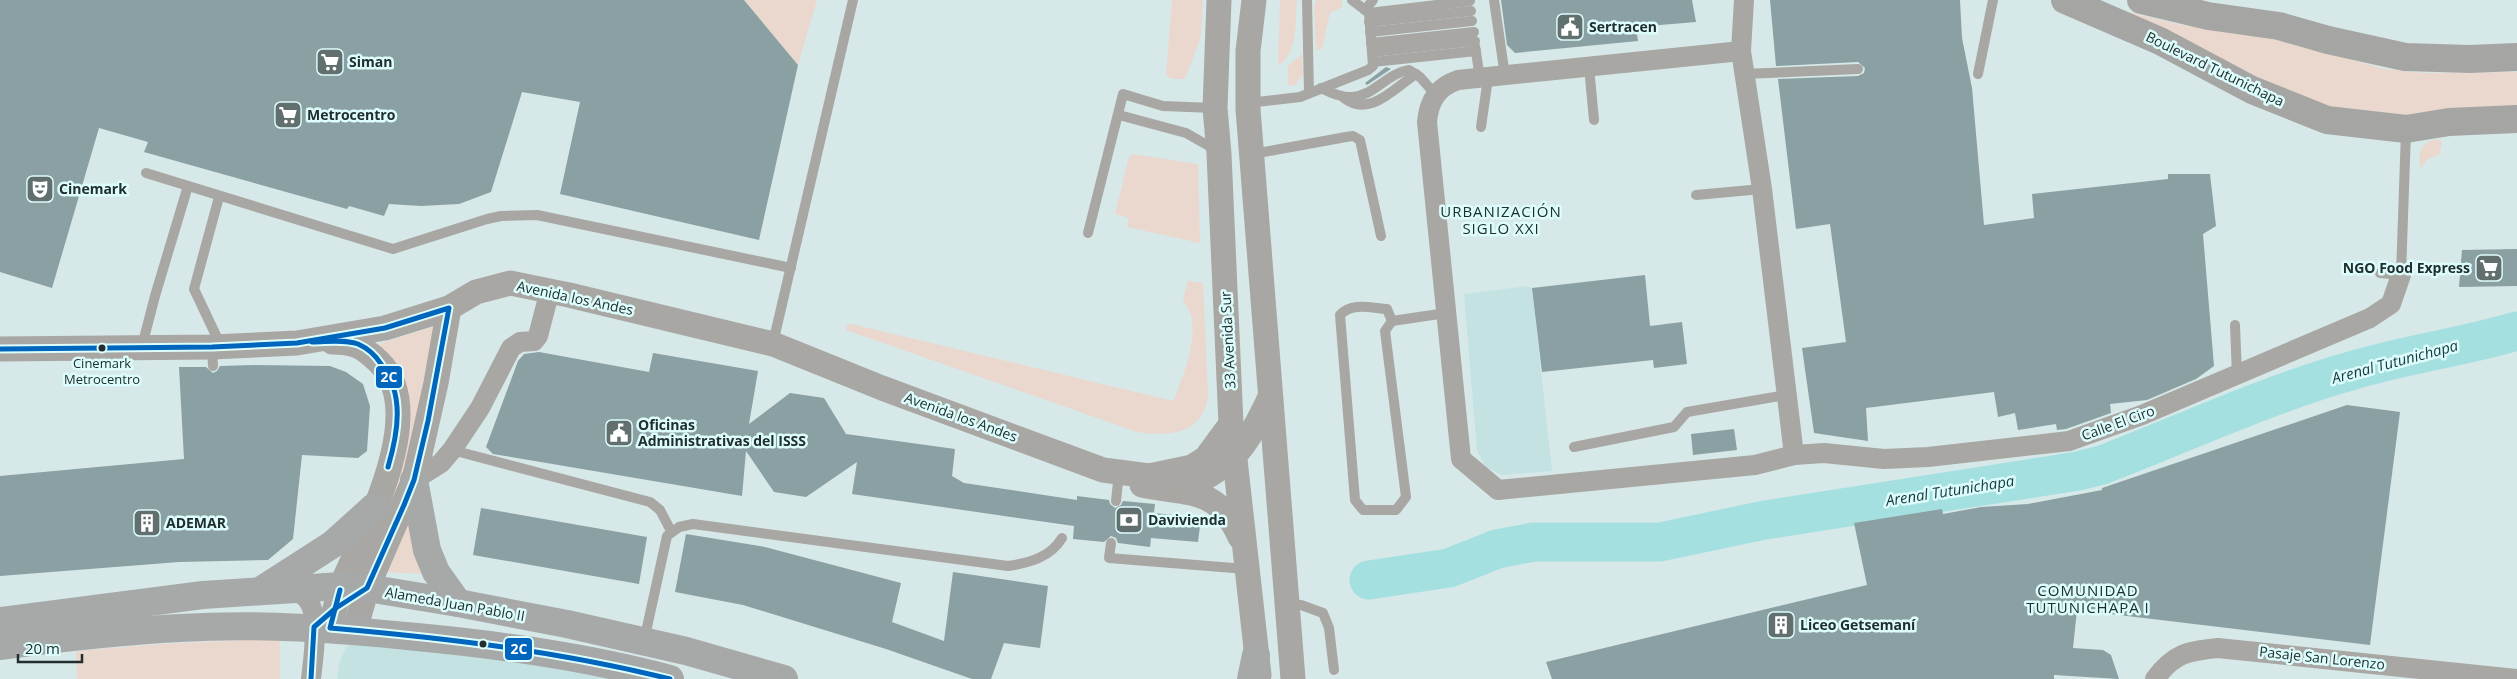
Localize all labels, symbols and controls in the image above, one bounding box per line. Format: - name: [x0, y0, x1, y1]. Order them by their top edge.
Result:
- public building icon: Sertracen: [1555, 12, 1585, 42]
- place label: Sertracen: [1589, 17, 1657, 36]
- street label: Boulevard Tutunichapa: [2143, 27, 2287, 110]
- supermarket icon: Siman: [315, 47, 345, 77]
- place label: Siman: [349, 52, 392, 71]
- supermarket icon: Metrocentro: [273, 100, 303, 130]
- place label: Metrocentro: [307, 105, 396, 124]
- theatre icon: Cinemark: [25, 174, 55, 204]
- place label: Cinemark: [59, 179, 127, 198]
- district label: URBANIZACIÓN SIGLO XXI: [1440, 201, 1562, 238]
- supermarket icon: NGO Food Express: [2474, 253, 2504, 283]
- place label: NGO Food Express: [2343, 258, 2470, 277]
- street label: Avenida los Andes: [515, 276, 635, 319]
- street label: 33 Avenida Sur: [1215, 291, 1240, 389]
- water label: Arenal Tutunichapa: [2328, 334, 2461, 388]
- marker: Cinemark Metrocentro: [97, 343, 107, 353]
- place label: Cinemark Metrocentro: [64, 354, 140, 388]
- line badge: 2C: [375, 365, 403, 389]
- text: 2C: [381, 367, 398, 386]
- street label: Avenida los Andes: [902, 387, 1020, 446]
- street label: Calle El Ciro: [2079, 400, 2157, 445]
- place label: Oficinas Administrativas del ISSS: [638, 415, 806, 450]
- public building icon: Oficinas Administrativas del ISSS: [604, 418, 634, 448]
- water label: Arenal Tutunichapa: [1883, 470, 2016, 510]
- bank icon: Davivienda: [1114, 505, 1144, 535]
- building icon: ADEMAR: [132, 508, 162, 538]
- place label: Davivienda: [1148, 510, 1226, 529]
- place label: ADEMAR: [166, 513, 227, 532]
- district label: COMUNIDAD TUTUNICHAPA I: [2026, 580, 2150, 617]
- street label: Alameda Juan Pablo II: [384, 582, 526, 625]
- building icon: Liceo Getsemaní: [1766, 610, 1796, 640]
- place label: Liceo Getsemaní: [1800, 615, 1916, 634]
- scale bar: [18, 632, 81, 664]
- line badge: 2C: [504, 637, 533, 661]
- text: 20 m: [25, 638, 60, 658]
- unlabelled marker: [478, 639, 488, 649]
- text: 2C: [511, 639, 528, 658]
- street label: Pasaje San Lorenzo: [2258, 641, 2386, 674]

